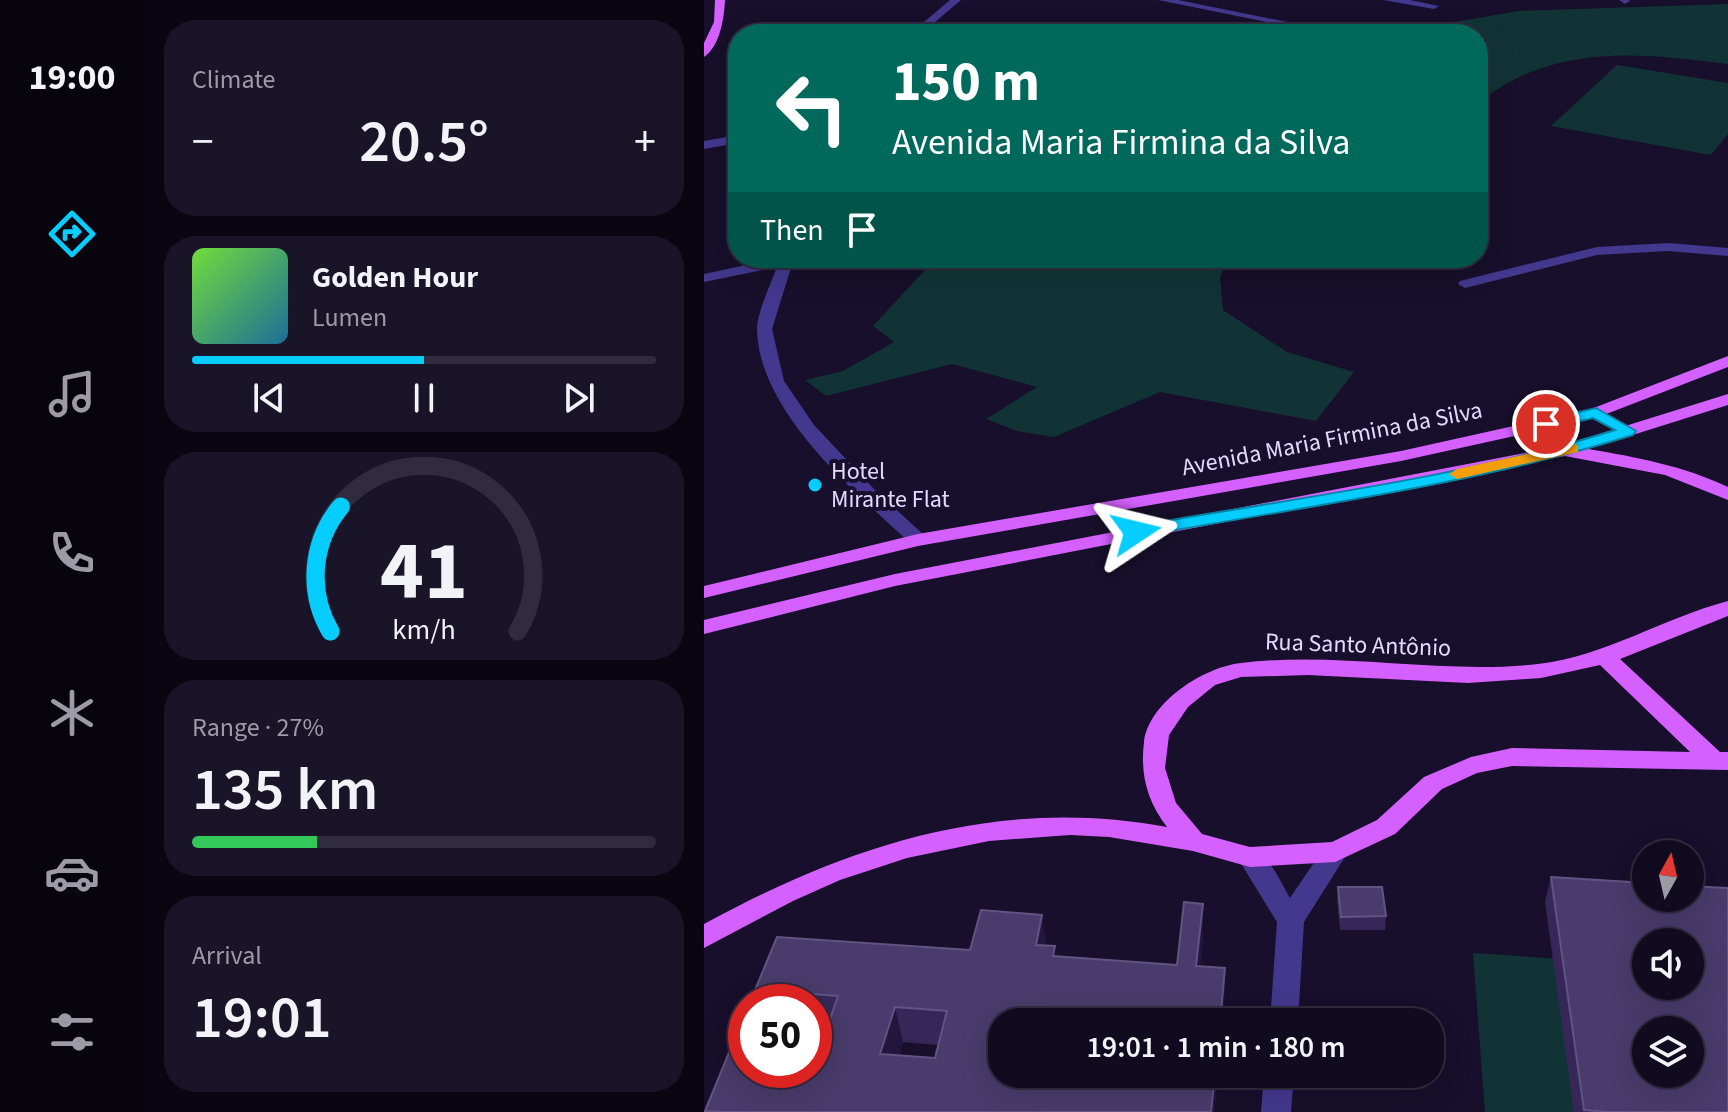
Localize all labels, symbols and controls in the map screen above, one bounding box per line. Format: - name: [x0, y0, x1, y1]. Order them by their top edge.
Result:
- text: 150 m: [892, 43, 1040, 122]
- text: 19:00: [29, 52, 115, 103]
- icon: left: [760, 56, 864, 160]
- text: Climate: [192, 61, 276, 98]
- text: 20.5°: [359, 100, 489, 185]
- text: −: [192, 111, 214, 174]
- text: +: [634, 111, 656, 174]
- text: Avenida Maria Firmina da Silva: [892, 117, 1350, 168]
- icon: directions: [44, 206, 100, 262]
- icon: arrive: [840, 208, 884, 252]
- text: Then: [760, 209, 824, 252]
- text: Golden Hour: [312, 256, 478, 299]
- text: Lumen: [312, 299, 387, 336]
- icon: music: [44, 366, 100, 422]
- icon: previous: [247, 376, 291, 420]
- icon: pause: [402, 376, 446, 420]
- icon: next: [557, 376, 601, 420]
- pin: [1512, 390, 1580, 458]
- street label: Avenida Maria Firmina da Silva: [1179, 393, 1485, 485]
- icon: arrive: [1524, 402, 1568, 446]
- place label: Hotel Mirante Flat: [831, 454, 950, 517]
- marker: Hotel Mirante Flat: [806, 476, 824, 494]
- position arrow: [1094, 490, 1178, 574]
- text: 41: [380, 513, 468, 631]
- icon: phone: [44, 525, 100, 581]
- text: km/h: [392, 610, 456, 650]
- street label: Rua Santo Antônio: [1264, 624, 1452, 666]
- icon: climate: [44, 685, 100, 741]
- text: Range · 27%: [192, 709, 324, 746]
- text: 135 km: [192, 748, 378, 833]
- north arrow: [1632, 840, 1704, 912]
- map controls: [1632, 840, 1704, 1088]
- icon: car: [44, 845, 100, 901]
- button: sound: [1632, 928, 1704, 1000]
- text: Arrival: [192, 937, 262, 974]
- text: 19:01: [192, 976, 332, 1061]
- speed limit sign: 50: [728, 984, 832, 1088]
- icon: filters: [44, 1004, 100, 1060]
- button: layers: [1632, 1016, 1704, 1088]
- text: 19:01 · 1 min · 180 m: [1086, 1026, 1346, 1069]

